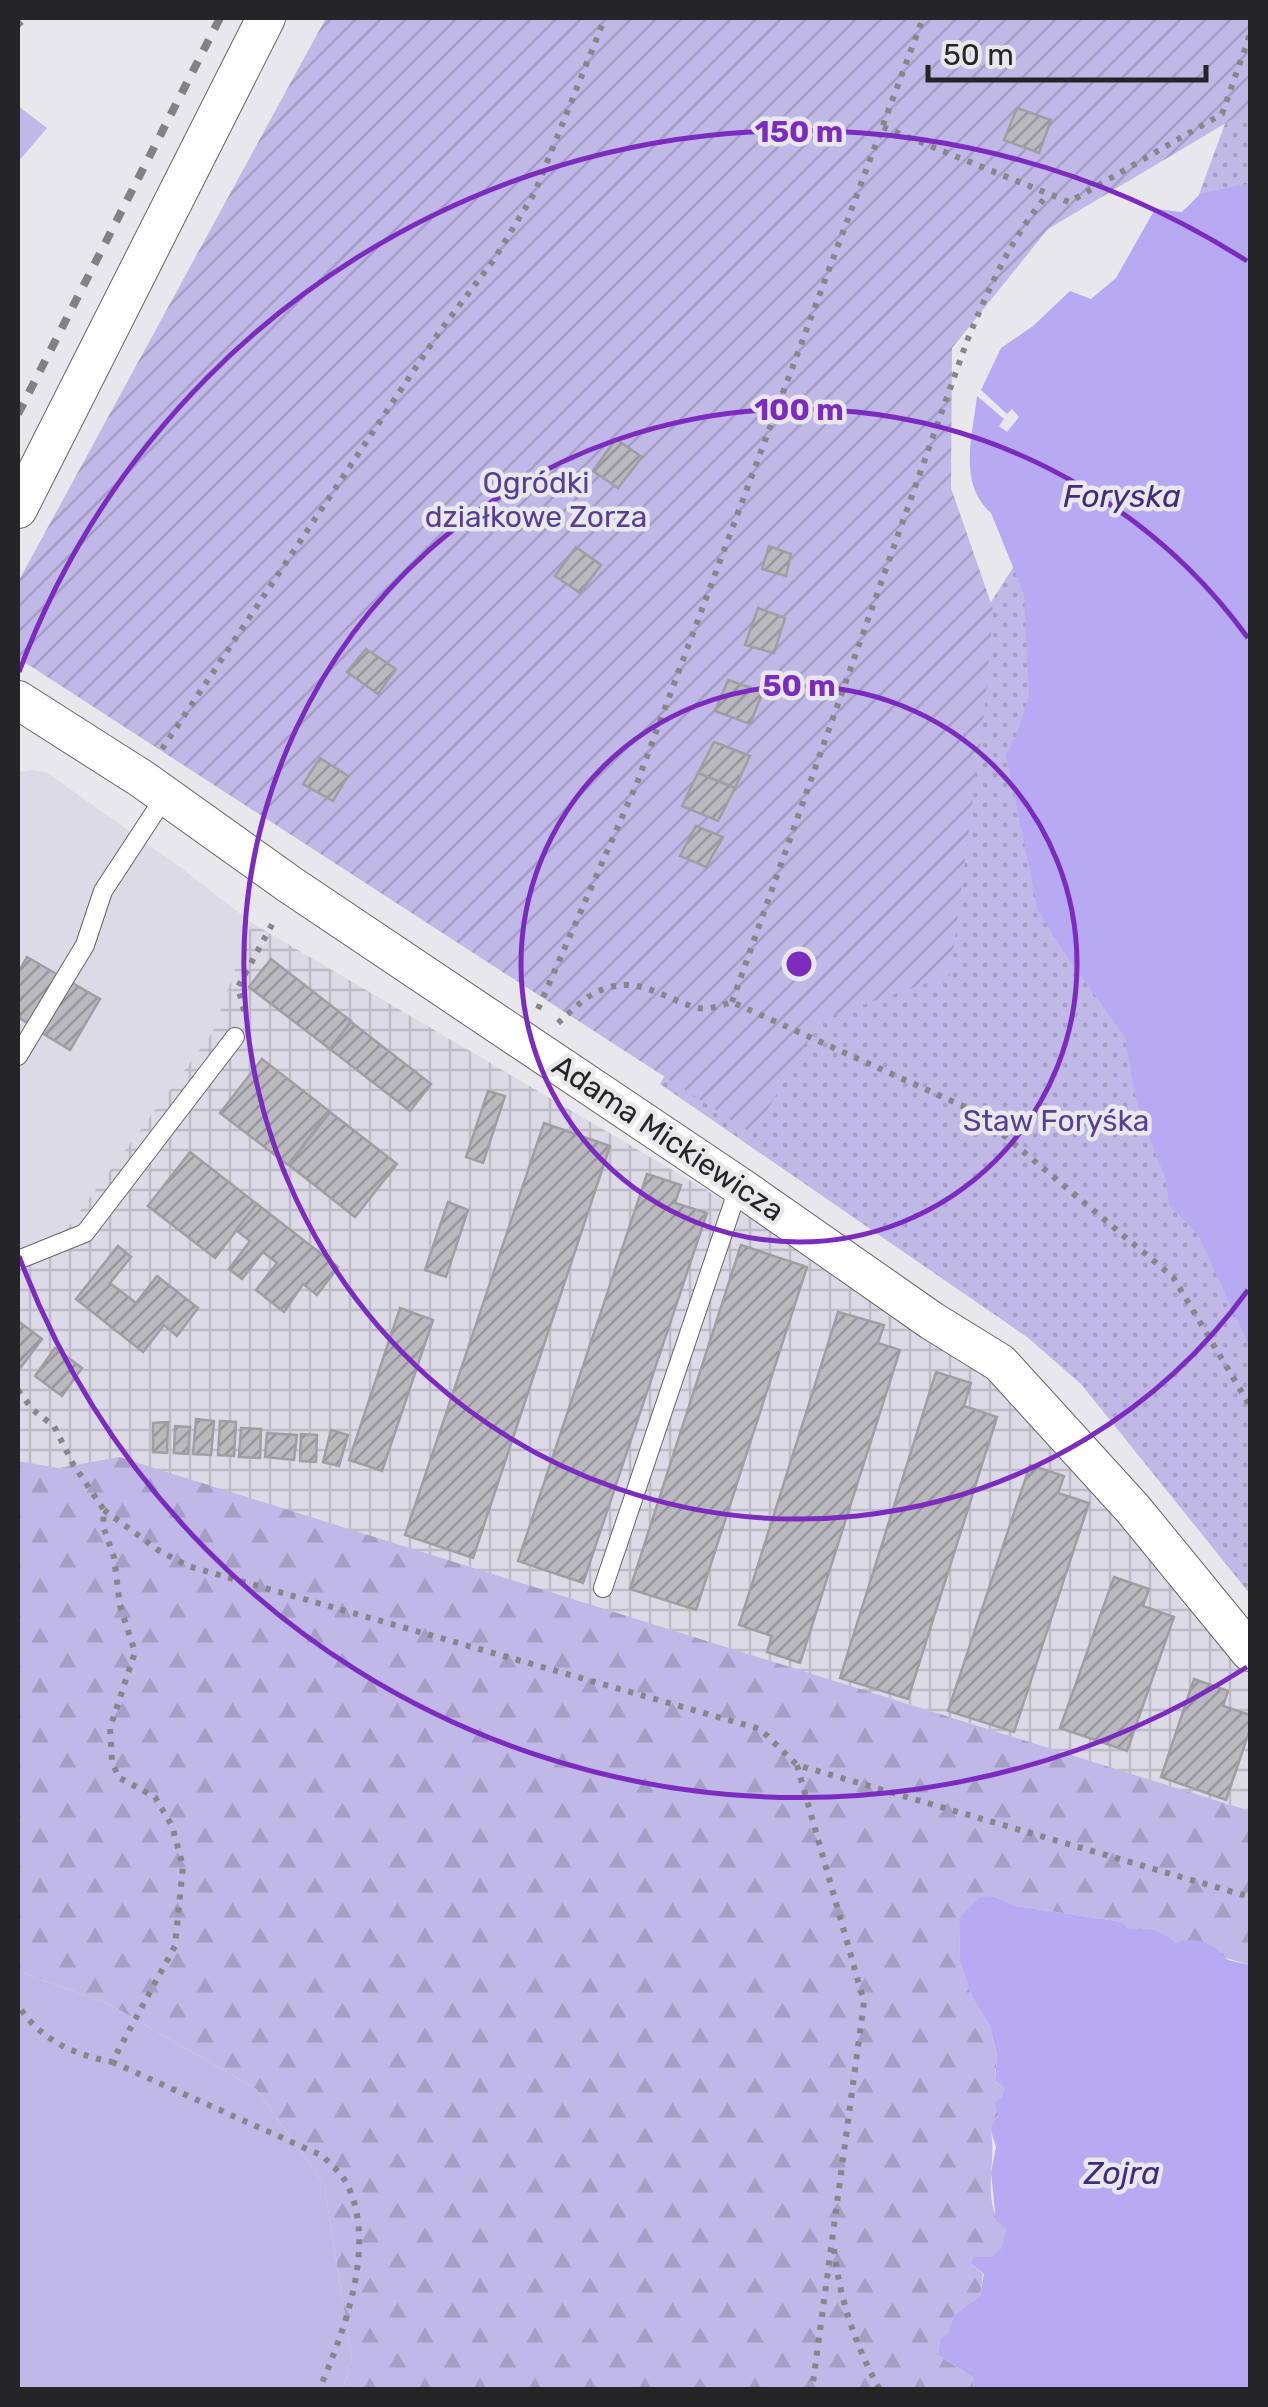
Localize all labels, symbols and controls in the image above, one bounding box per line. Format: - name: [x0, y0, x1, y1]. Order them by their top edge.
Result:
- scale bar: [928, 20, 1206, 82]
- text: 50 m: [943, 37, 1014, 73]
- text: 150 m: [755, 114, 843, 150]
- text: 100 m: [754, 392, 844, 428]
- park label: Ogródki działkowe Zorza: [425, 465, 647, 535]
- water label: Foryska: [1063, 477, 1181, 515]
- text: 50 m: [762, 668, 836, 704]
- centre of rings: [781, 946, 817, 982]
- street label: Adama Mickiewicza: [545, 1047, 791, 1229]
- park label: Staw Foryśka: [963, 1103, 1149, 1139]
- water label: Zojra: [1083, 2154, 1160, 2192]

